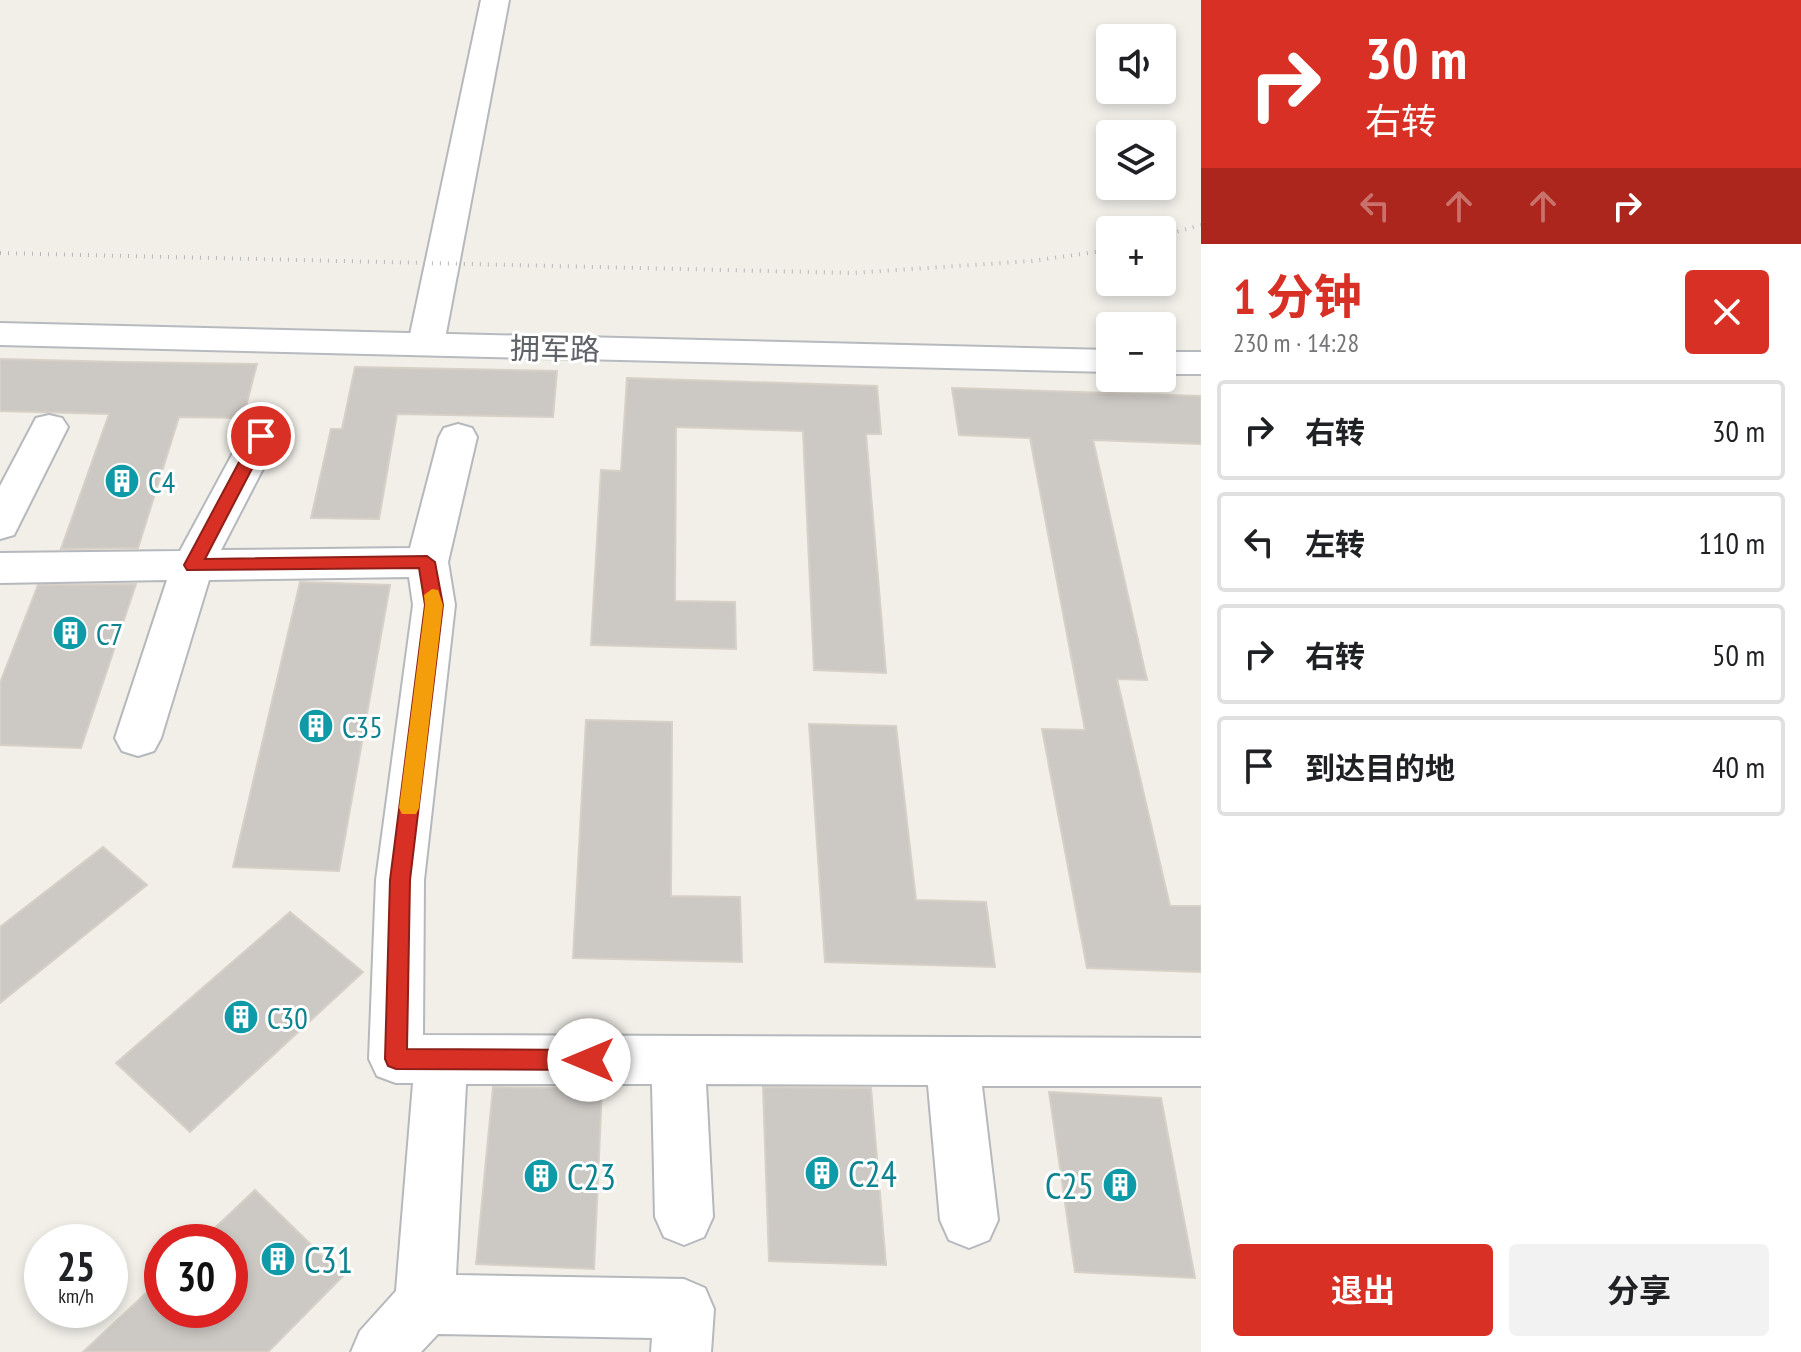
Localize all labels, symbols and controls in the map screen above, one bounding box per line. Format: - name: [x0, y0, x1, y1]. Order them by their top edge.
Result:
- text: 30 m: [1365, 22, 1467, 94]
- map controls: [1096, 24, 1176, 392]
- button: sound: [1096, 24, 1176, 104]
- icon: right: [1233, 32, 1337, 136]
- text: 右转: [1365, 97, 1437, 144]
- button: layers: [1096, 120, 1176, 200]
- icon: left: [1353, 184, 1397, 228]
- icon: ahead: [1437, 184, 1481, 228]
- icon: ahead: [1521, 184, 1565, 228]
- icon: right: [1605, 184, 1649, 228]
- button: +: [1096, 216, 1176, 296]
- text: 1 分钟: [1233, 265, 1362, 327]
- button: close: [1685, 270, 1769, 354]
- button: −: [1096, 312, 1176, 392]
- text: 230 m · 14:28: [1233, 326, 1359, 359]
- street label: 拥军路: [510, 328, 600, 368]
- pin: [227, 402, 295, 470]
- icon: right: [1237, 408, 1281, 452]
- text: 30 m: [1712, 411, 1765, 450]
- text: 右转: [1305, 412, 1365, 451]
- icon: arrive: [239, 414, 283, 458]
- building icon: C4: [103, 462, 141, 500]
- place label: C4: [148, 462, 175, 501]
- icon: left: [1237, 520, 1281, 564]
- text: 110 m: [1699, 523, 1765, 562]
- text: 左转: [1305, 524, 1365, 563]
- building icon: C7: [51, 614, 89, 652]
- place label: C7: [96, 614, 123, 653]
- icon: right: [1237, 632, 1281, 676]
- text: 50 m: [1712, 635, 1765, 674]
- text: 右转: [1305, 636, 1365, 675]
- building icon: C35: [297, 707, 335, 745]
- place label: C35: [342, 707, 383, 746]
- icon: arrive: [1237, 744, 1281, 788]
- text: 40 m: [1712, 747, 1765, 786]
- text: 到达目的地: [1305, 748, 1455, 787]
- building icon: C30: [222, 998, 260, 1036]
- place label: C30: [267, 998, 308, 1037]
- position arrow: [547, 1018, 631, 1102]
- place label: C24: [848, 1150, 897, 1197]
- place label: C23: [567, 1153, 616, 1200]
- building icon: C24: [803, 1154, 841, 1192]
- building icon: C23: [522, 1157, 560, 1195]
- place label: C25: [1045, 1162, 1094, 1209]
- building icon: C25: [1101, 1166, 1139, 1204]
- speed limit sign: 30: [144, 1224, 248, 1328]
- place label: C31: [304, 1236, 353, 1283]
- text: 25: [57, 1240, 95, 1292]
- building icon: C31: [259, 1240, 297, 1278]
- button: 退出: [1233, 1244, 1493, 1336]
- button: 分享: [1509, 1244, 1769, 1336]
- text: km/h: [58, 1283, 94, 1309]

